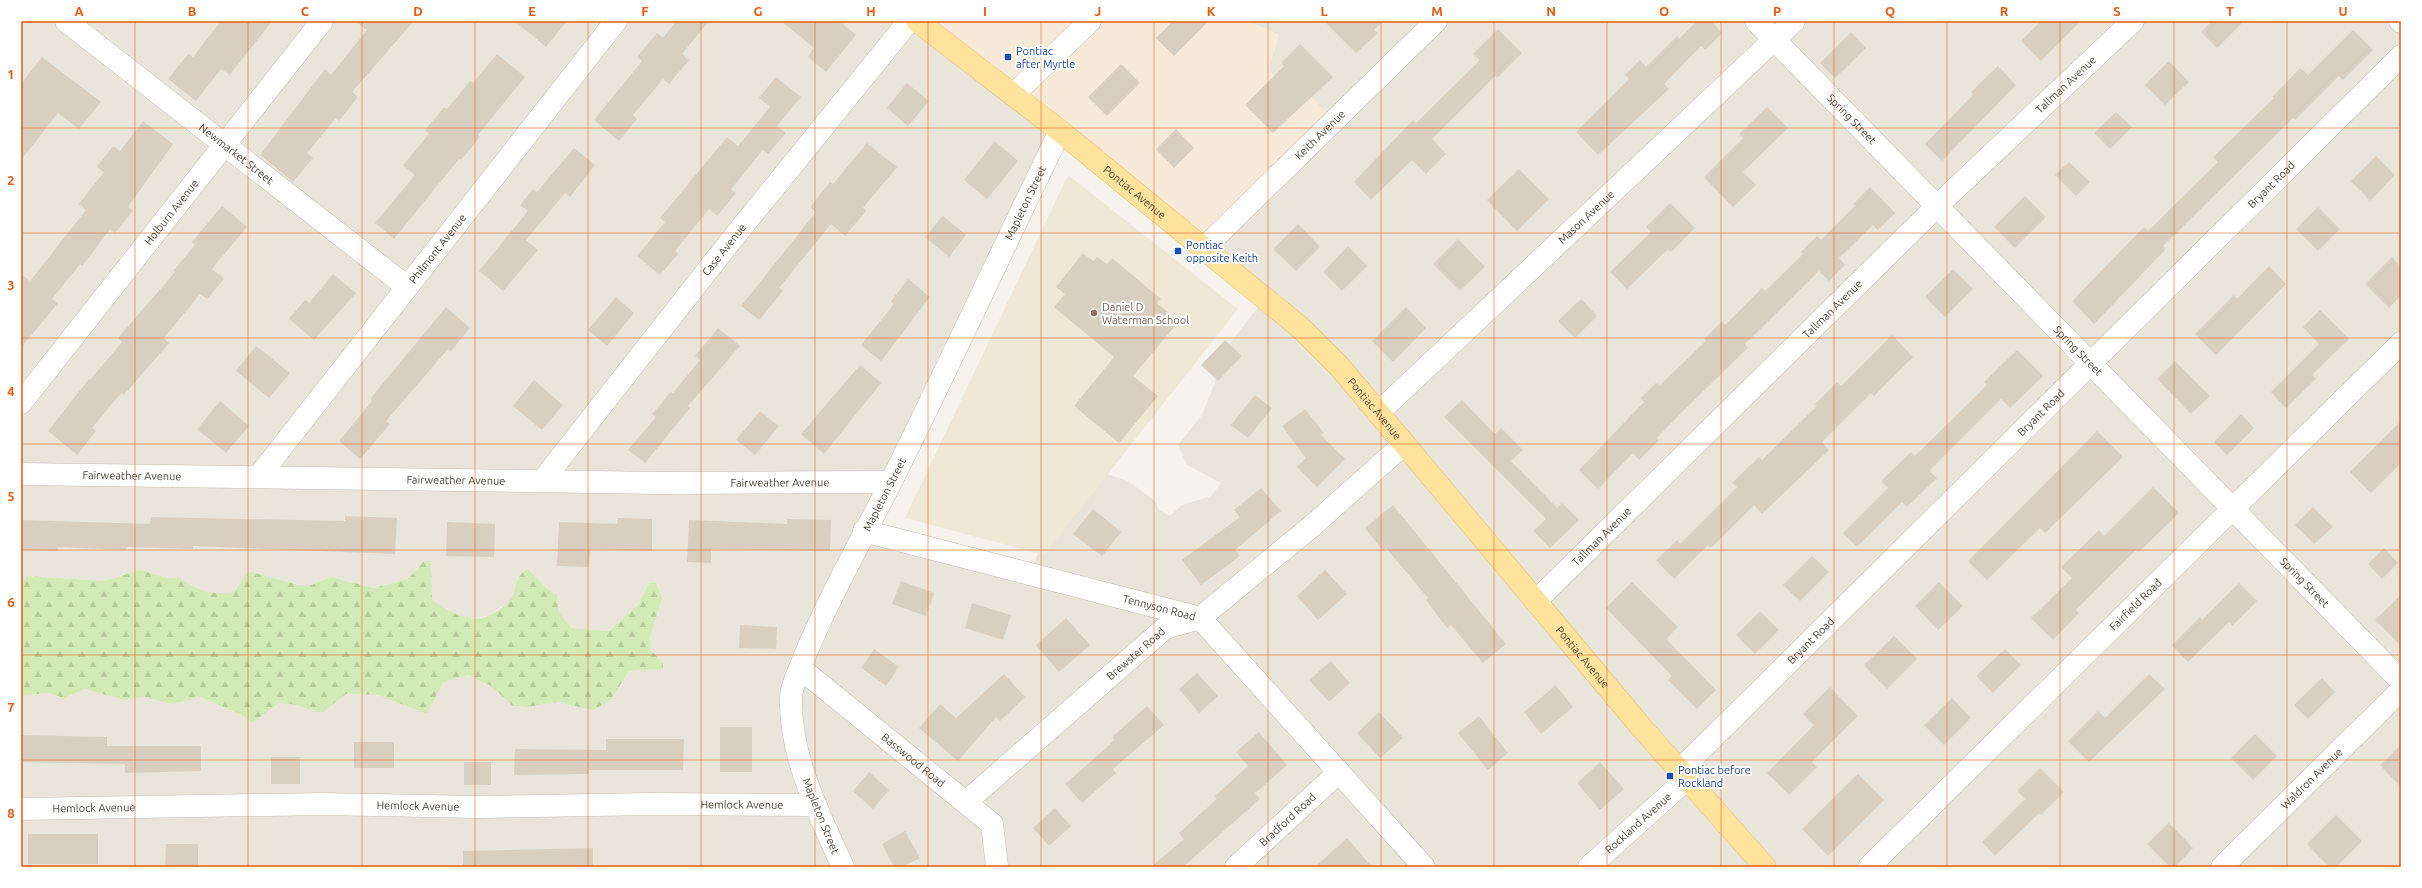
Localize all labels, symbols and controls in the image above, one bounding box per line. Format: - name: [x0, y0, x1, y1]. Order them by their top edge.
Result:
- text: A: [74, 4, 84, 18]
- text: B: [188, 4, 197, 18]
- text: C: [301, 4, 310, 18]
- text: D: [413, 4, 423, 18]
- text: E: [528, 4, 536, 18]
- text: F: [641, 4, 649, 18]
- text: G: [754, 4, 763, 18]
- text: H: [866, 4, 876, 18]
- text: I: [983, 4, 987, 18]
- text: J: [1095, 4, 1101, 18]
- text: K: [1207, 4, 1216, 18]
- text: L: [1320, 4, 1328, 18]
- text: M: [1431, 4, 1443, 18]
- text: N: [1546, 4, 1556, 18]
- text: O: [1659, 4, 1669, 18]
- text: P: [1773, 4, 1781, 18]
- text: Q: [1885, 4, 1895, 18]
- text: R: [2000, 4, 2009, 18]
- text: S: [2113, 4, 2121, 18]
- text: T: [2226, 4, 2234, 18]
- text: U: [2338, 4, 2348, 18]
- place label: Pontiac after Myrtle: [1016, 45, 1075, 70]
- marker: Pontiac after Myrtle: [1003, 52, 1013, 62]
- street label: Tallman Avenue: [2033, 53, 2098, 116]
- text: 1: [7, 67, 15, 81]
- street label: Spring Street: [1825, 92, 1879, 147]
- street label: Keith Avenue: [1292, 107, 1347, 162]
- street label: Newmarket Street: [197, 121, 276, 187]
- street label: Bryant Road: [2245, 159, 2297, 210]
- street label: Mapleton Street: [1003, 163, 1049, 242]
- street label: Pontiac Avenue: [1101, 163, 1168, 221]
- text: 2: [7, 173, 15, 187]
- street label: Holburn Avenue: [142, 177, 201, 247]
- street label: Mason Avenue: [1556, 188, 1617, 246]
- street label: Philmont Avenue: [407, 212, 468, 286]
- street label: Case Avenue: [700, 221, 748, 278]
- place label: Pontiac opposite Keith: [1186, 239, 1258, 264]
- marker: Pontiac opposite Keith: [1173, 246, 1183, 256]
- street label: Tallman Avenue: [1800, 277, 1864, 341]
- text: 3: [7, 278, 15, 292]
- place label: Daniel D Waterman School: [1102, 301, 1189, 326]
- marker: Daniel D Waterman School: [1089, 308, 1099, 318]
- street label: Spring Street: [2051, 323, 2106, 379]
- street label: Pontiac Avenue: [1345, 375, 1404, 442]
- text: 4: [7, 384, 15, 398]
- street label: Bryant Road: [2015, 387, 2067, 438]
- street label: Mapleton Street: [861, 455, 908, 533]
- street label: Fairweather Avenue: [82, 469, 181, 482]
- street label: Fairweather Avenue: [406, 473, 505, 487]
- street label: Fairweather Avenue: [730, 476, 829, 489]
- text: 5: [7, 489, 15, 503]
- street label: Tallman Avenue: [1569, 505, 1634, 568]
- street label: Spring Street: [2278, 555, 2332, 610]
- street label: Fairfield Road: [2107, 576, 2164, 633]
- street label: Tennyson Road: [1122, 592, 1197, 623]
- text: 6: [7, 595, 15, 609]
- street label: Bryant Road: [1785, 615, 1837, 666]
- street label: Pontiac Avenue: [1553, 624, 1612, 690]
- street label: Brewster Road: [1104, 625, 1167, 682]
- text: 7: [7, 700, 15, 714]
- street label: Basswood Road: [879, 731, 947, 789]
- street label: Waldron Avenue: [2278, 745, 2345, 811]
- place label: Pontiac before Rockland: [1678, 764, 1751, 789]
- marker: Pontiac before Rockland: [1665, 771, 1675, 781]
- street label: Mapleton Street: [800, 776, 842, 856]
- street label: Rockland Avenue: [1603, 790, 1674, 856]
- street label: Bradford Road: [1257, 791, 1318, 848]
- street label: Hemlock Avenue: [700, 798, 783, 811]
- street label: Hemlock Avenue: [376, 799, 459, 813]
- street label: Hemlock Avenue: [52, 801, 136, 814]
- text: 8: [7, 806, 15, 820]

